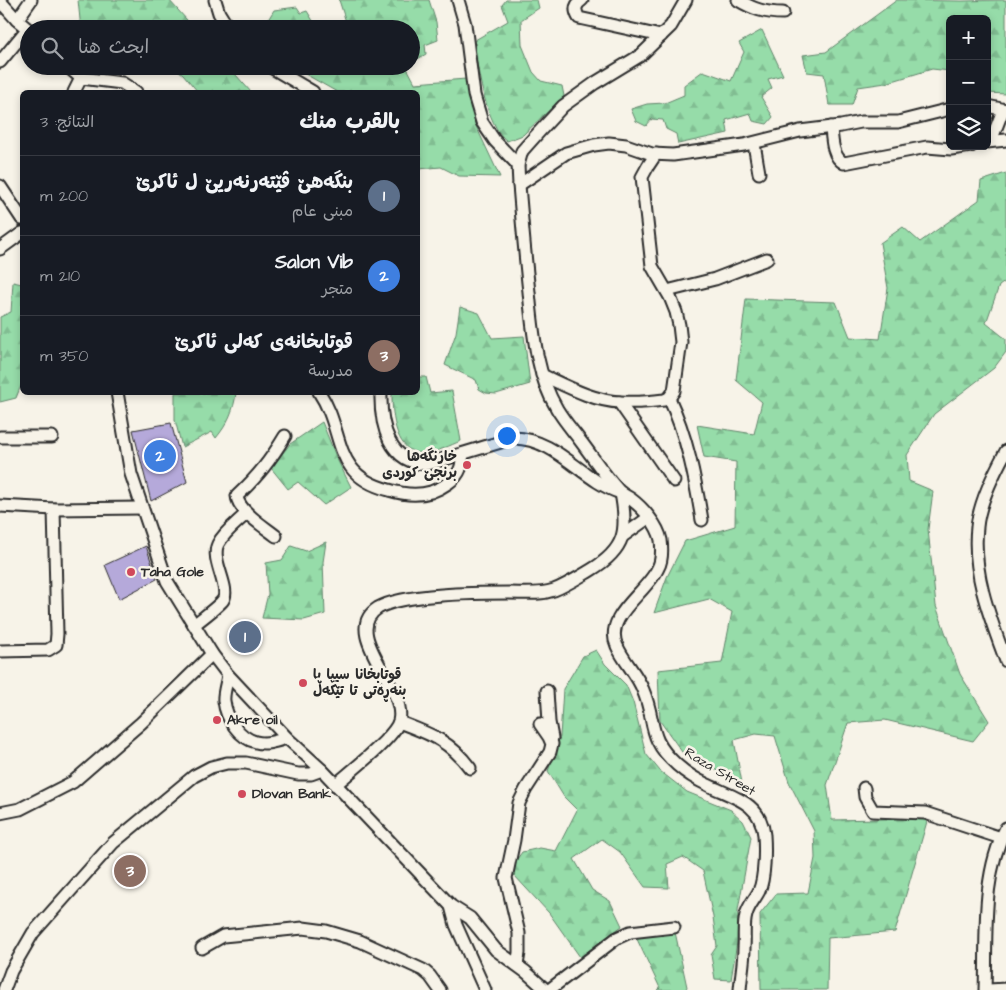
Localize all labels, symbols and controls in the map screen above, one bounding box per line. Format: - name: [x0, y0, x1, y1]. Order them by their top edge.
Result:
- map controls: [946, 15, 991, 150]
- button: +: [946, 15, 991, 60]
- search box: [20, 20, 420, 75]
- icon: search: [38, 34, 66, 62]
- text: ابحث هنا: [78, 34, 149, 61]
- button: −: [946, 60, 991, 105]
- button: layers: [946, 105, 991, 150]
- text: بالقرب منك: [299, 107, 400, 136]
- text: النتائج: 3: [40, 111, 94, 133]
- text: بنگەهێ ڤێتەرنەریێ ل ئاکرێ: [136, 169, 353, 196]
- text: 200 m: [40, 185, 88, 207]
- text: 1: [383, 185, 385, 207]
- text: مبنى عام: [292, 200, 353, 222]
- text: Salon Vib: [275, 249, 353, 276]
- text: 210 m: [40, 265, 80, 287]
- text: 2: [379, 265, 389, 287]
- text: متجر: [322, 278, 353, 300]
- text: قوتابخانەی کەلی ئاکرێ: [175, 329, 353, 356]
- text: 350 m: [40, 345, 88, 367]
- text: 3: [380, 345, 388, 367]
- text: مدرسة: [308, 360, 353, 382]
- your location: [494, 423, 520, 449]
- pin: 2: [144, 437, 176, 475]
- place label: خارنگەها برنجێ کوردی: [382, 447, 457, 483]
- marker: خارنگەها برنجێ کوردی: [461, 459, 473, 471]
- place label: Taha Gole: [140, 562, 204, 582]
- marker: Taha Gole: [125, 566, 137, 578]
- pin: 1: [229, 618, 261, 656]
- place label: قوتابخانا سیپا یا بنەڕەتی تا تێکەڵ: [313, 665, 406, 702]
- marker: قوتابخانا سیپا یا بنەڕەتی تا تێکەڵ: [297, 677, 309, 689]
- place label: Akre oil: [227, 710, 278, 730]
- marker: Akre oil: [211, 714, 223, 726]
- street label: Raza Street: [681, 743, 760, 801]
- place label: Dlovan Bank: [252, 784, 331, 804]
- marker: Dlovan Bank: [236, 788, 248, 800]
- pin: 3: [114, 852, 146, 890]

